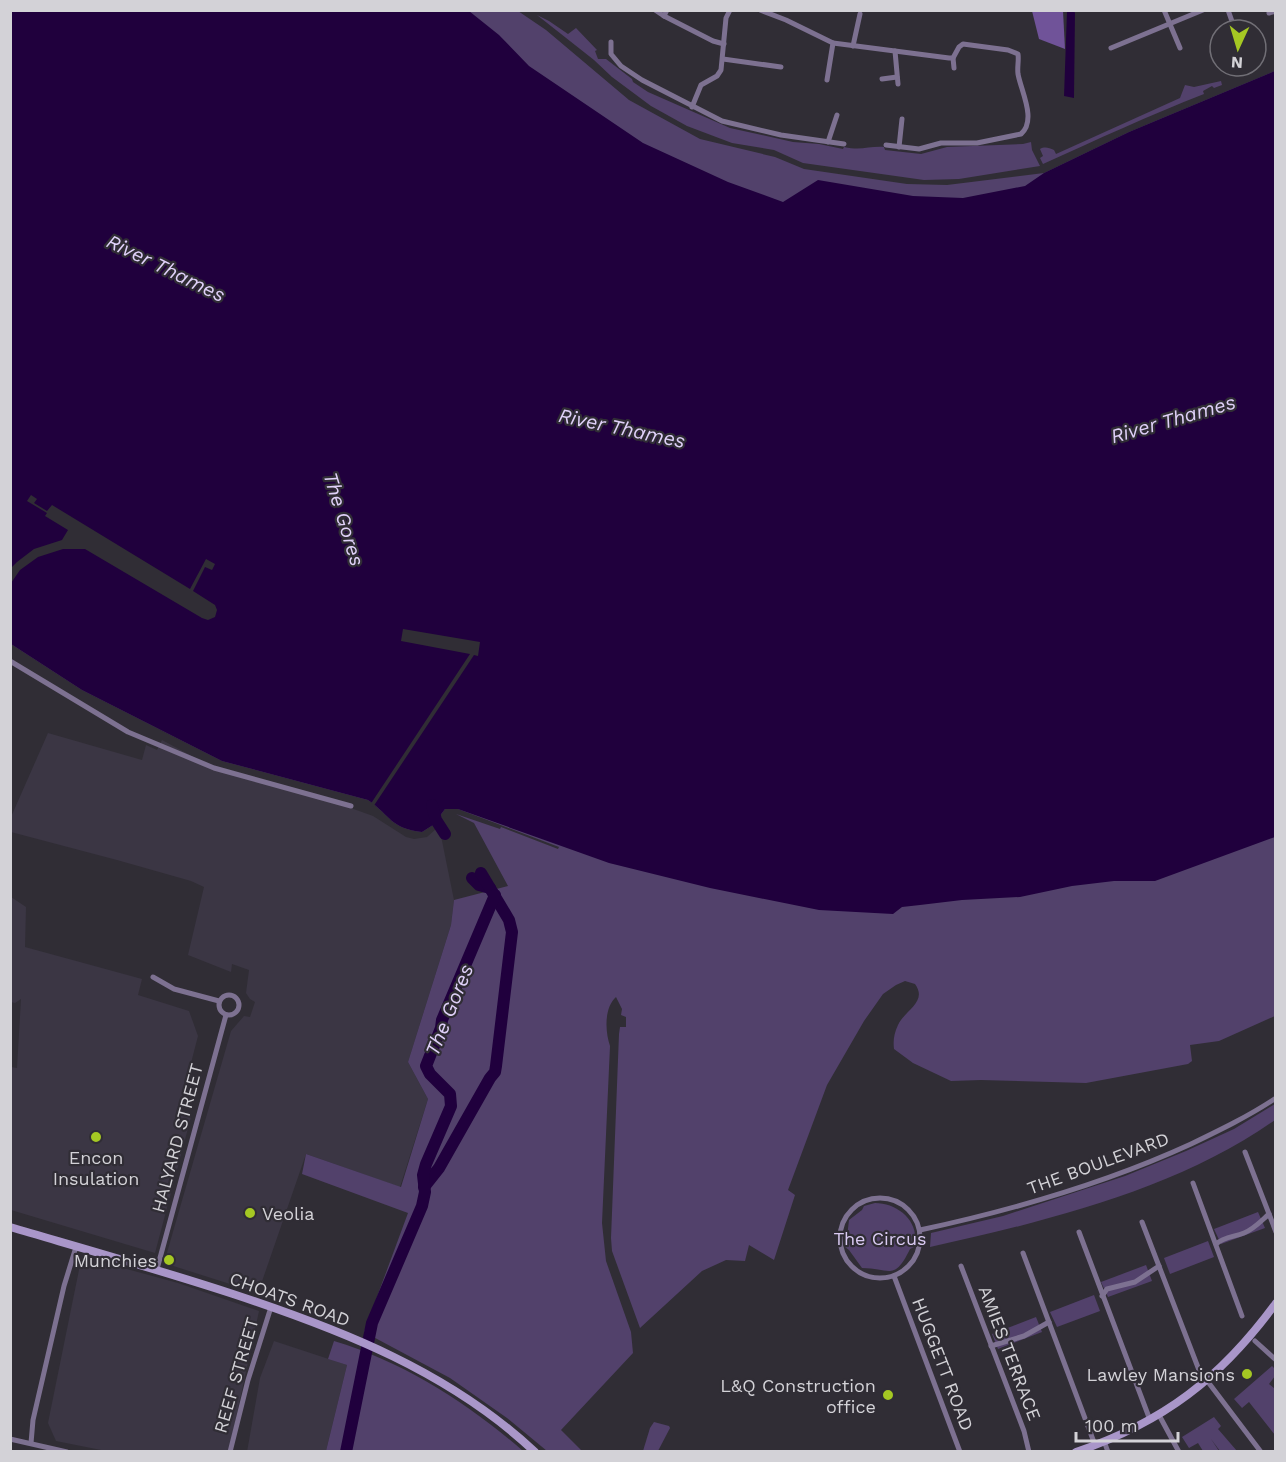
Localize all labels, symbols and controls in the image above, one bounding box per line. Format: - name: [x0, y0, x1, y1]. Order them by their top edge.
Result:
- north arrow: [1208, 18, 1268, 78]
- text: N: [1230, 53, 1244, 72]
- water label: River Thames: [103, 229, 229, 307]
- water label: River Thames: [1108, 390, 1238, 448]
- water label: River Thames: [556, 403, 688, 453]
- water label: The Gores: [318, 469, 370, 569]
- water label: The Gores: [420, 961, 478, 1059]
- street label: HALYARD STREET: [147, 1061, 207, 1215]
- street label: THE BOULEVARD: [1024, 1128, 1172, 1198]
- marker: Encon Insulation: [89, 1130, 103, 1144]
- place label: Encon Insulation: [53, 1147, 139, 1189]
- place label: Veolia: [262, 1203, 315, 1224]
- marker: Veolia: [243, 1206, 257, 1220]
- park label: The Circus: [833, 1228, 927, 1249]
- place label: Munchies: [74, 1250, 157, 1271]
- marker: Munchies: [162, 1253, 176, 1267]
- street label: CHOATS ROAD: [227, 1267, 353, 1331]
- street label: AMIES TERRACE: [975, 1283, 1045, 1423]
- street label: HUGGETT ROAD: [908, 1295, 978, 1433]
- street label: REEF STREET: [209, 1315, 263, 1435]
- place label: Lawley Mansions: [1086, 1364, 1235, 1385]
- marker: Lawley Mansions: [1240, 1367, 1254, 1381]
- place label: L&Q Construction office: [720, 1375, 876, 1417]
- marker: L&Q Construction office: [881, 1388, 895, 1402]
- scale bar: [1076, 1405, 1178, 1443]
- text: 100 m: [1085, 1415, 1138, 1436]

